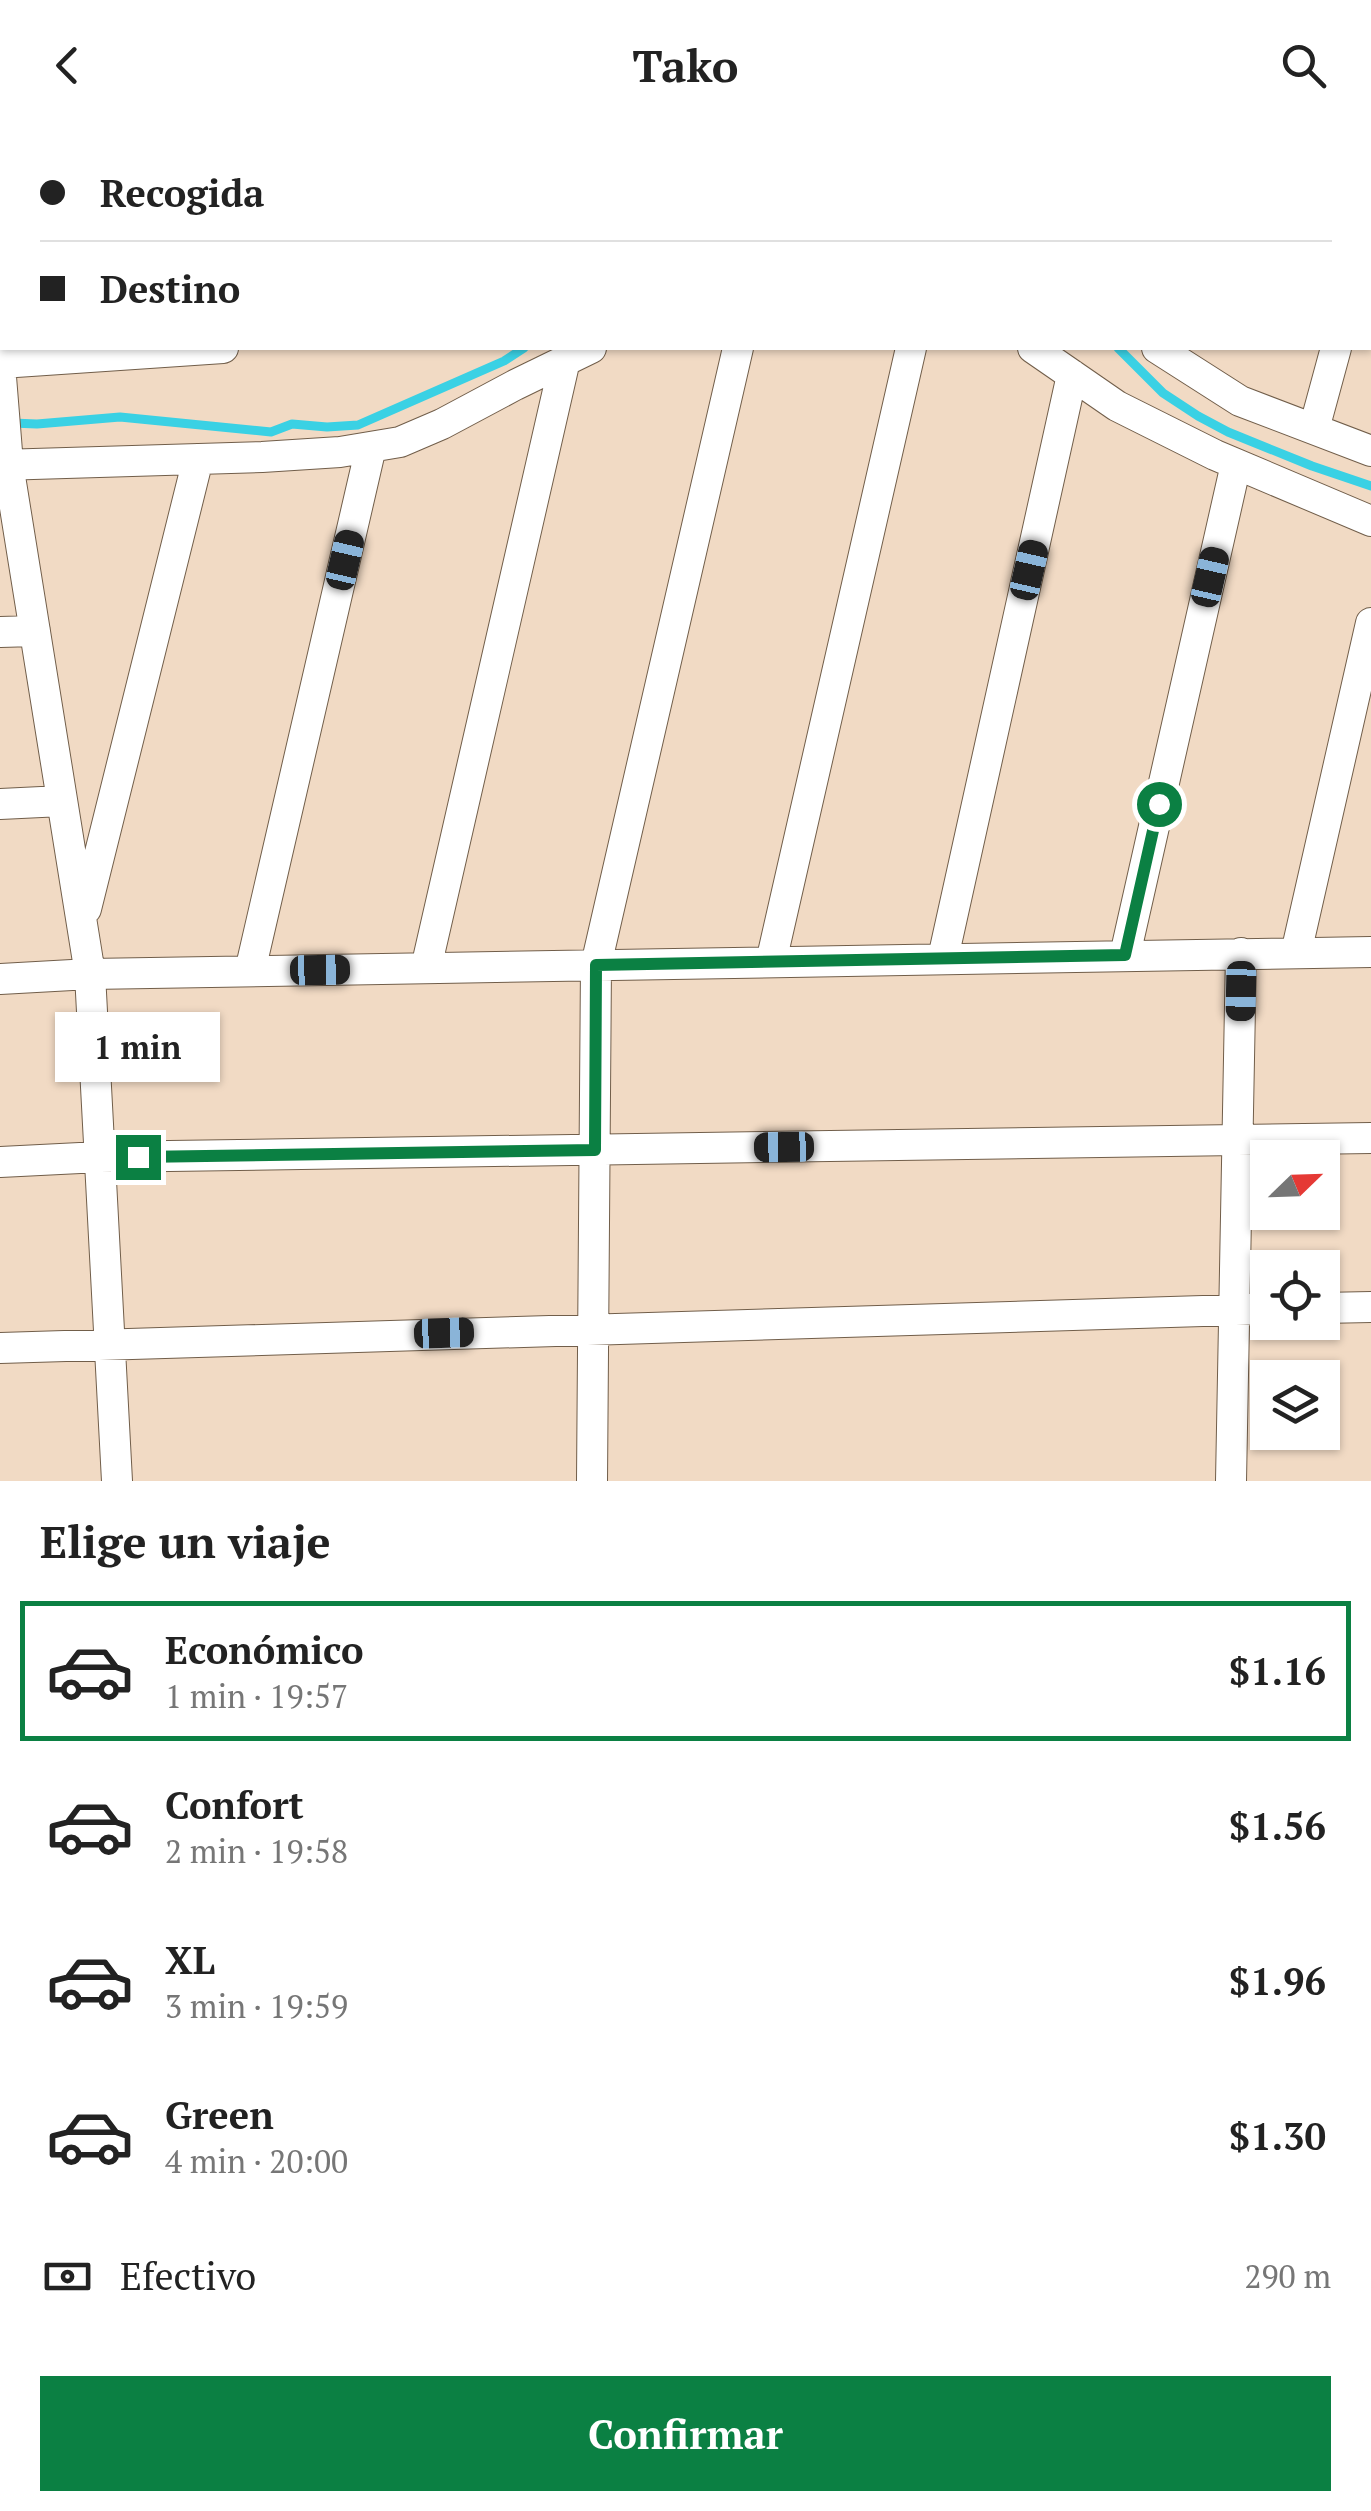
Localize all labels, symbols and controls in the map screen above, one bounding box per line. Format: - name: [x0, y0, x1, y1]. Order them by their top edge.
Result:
- text: Tako: [632, 35, 739, 95]
- icon: back: [40, 38, 95, 93]
- icon: search: [1276, 38, 1331, 93]
- text: Recogida: [100, 168, 264, 218]
- text: Destino: [100, 264, 240, 314]
- car: [324, 527, 366, 593]
- car: [1008, 537, 1050, 603]
- car: [1189, 544, 1231, 610]
- route start: [1137, 782, 1182, 827]
- car: [290, 954, 350, 986]
- car: [1225, 961, 1257, 1021]
- callout: 1 min: [56, 1012, 220, 1082]
- text: 1 min: [94, 1026, 181, 1068]
- car: [754, 1131, 814, 1163]
- route end: [116, 1135, 161, 1180]
- north arrow: [1250, 1140, 1340, 1230]
- map controls: [1250, 1140, 1340, 1450]
- button: locate: [1250, 1250, 1340, 1340]
- car: [413, 1317, 475, 1349]
- button: layers: [1250, 1360, 1340, 1450]
- text: Elige un viaje: [40, 1511, 331, 1571]
- text: Económico: [165, 1625, 364, 1675]
- icon: car: [45, 1626, 135, 1716]
- text: $1.16: [1229, 1646, 1326, 1696]
- text: 1 min · 19:57: [165, 1675, 348, 1717]
- text: Confort: [165, 1780, 304, 1830]
- icon: car: [45, 1781, 135, 1871]
- text: $1.56: [1229, 1801, 1326, 1851]
- text: 2 min · 19:58: [165, 1830, 348, 1872]
- text: XL: [165, 1935, 215, 1985]
- icon: car: [45, 1936, 135, 2026]
- text: $1.96: [1229, 1956, 1326, 2006]
- text: 3 min · 19:59: [165, 1985, 348, 2027]
- text: Green: [165, 2090, 274, 2140]
- icon: car: [45, 2091, 135, 2181]
- text: $1.30: [1229, 2111, 1326, 2161]
- text: 4 min · 20:00: [165, 2140, 348, 2182]
- icon: cash: [40, 2249, 95, 2304]
- text: Efectivo: [120, 2251, 256, 2301]
- text: 290 m: [1244, 2255, 1331, 2297]
- button: Confirmar: [40, 2376, 1331, 2491]

